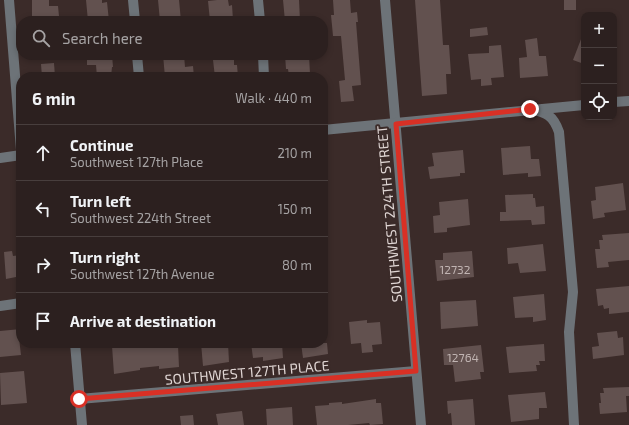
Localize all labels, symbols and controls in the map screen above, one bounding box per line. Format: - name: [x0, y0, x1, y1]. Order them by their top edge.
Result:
- map controls: [581, 12, 617, 120]
- button: +: [581, 12, 617, 48]
- search box: [16, 16, 328, 60]
- icon: search: [30, 27, 52, 49]
- text: Search here: [62, 29, 143, 47]
- button: −: [581, 48, 617, 84]
- button: locate: [581, 84, 617, 120]
- text: 6 min: [32, 88, 76, 108]
- text: Walk · 440 m: [235, 90, 312, 106]
- route end: [521, 100, 539, 118]
- street label: SOUTHWEST 224TH STREET: [373, 125, 405, 303]
- text: Continue: [70, 136, 133, 154]
- icon: ahead: [32, 142, 54, 164]
- text: 210 m: [277, 145, 312, 161]
- text: Southwest 127th Place: [70, 154, 203, 170]
- text: Turn left: [70, 192, 131, 210]
- icon: left: [32, 198, 54, 220]
- text: 150 m: [278, 201, 312, 217]
- text: Southwest 224th Street: [70, 210, 211, 226]
- text: Turn right: [70, 248, 140, 266]
- icon: right: [32, 254, 54, 276]
- text: 80 m: [282, 257, 312, 273]
- house number: 12732: [439, 262, 471, 276]
- text: Southwest 127th Avenue: [70, 266, 215, 282]
- icon: arrive: [32, 310, 54, 332]
- text: Arrive at destination: [70, 312, 216, 330]
- house number: 12764: [447, 350, 479, 364]
- street label: SOUTHWEST 127TH PLACE: [164, 356, 330, 388]
- route start: [70, 390, 88, 408]

